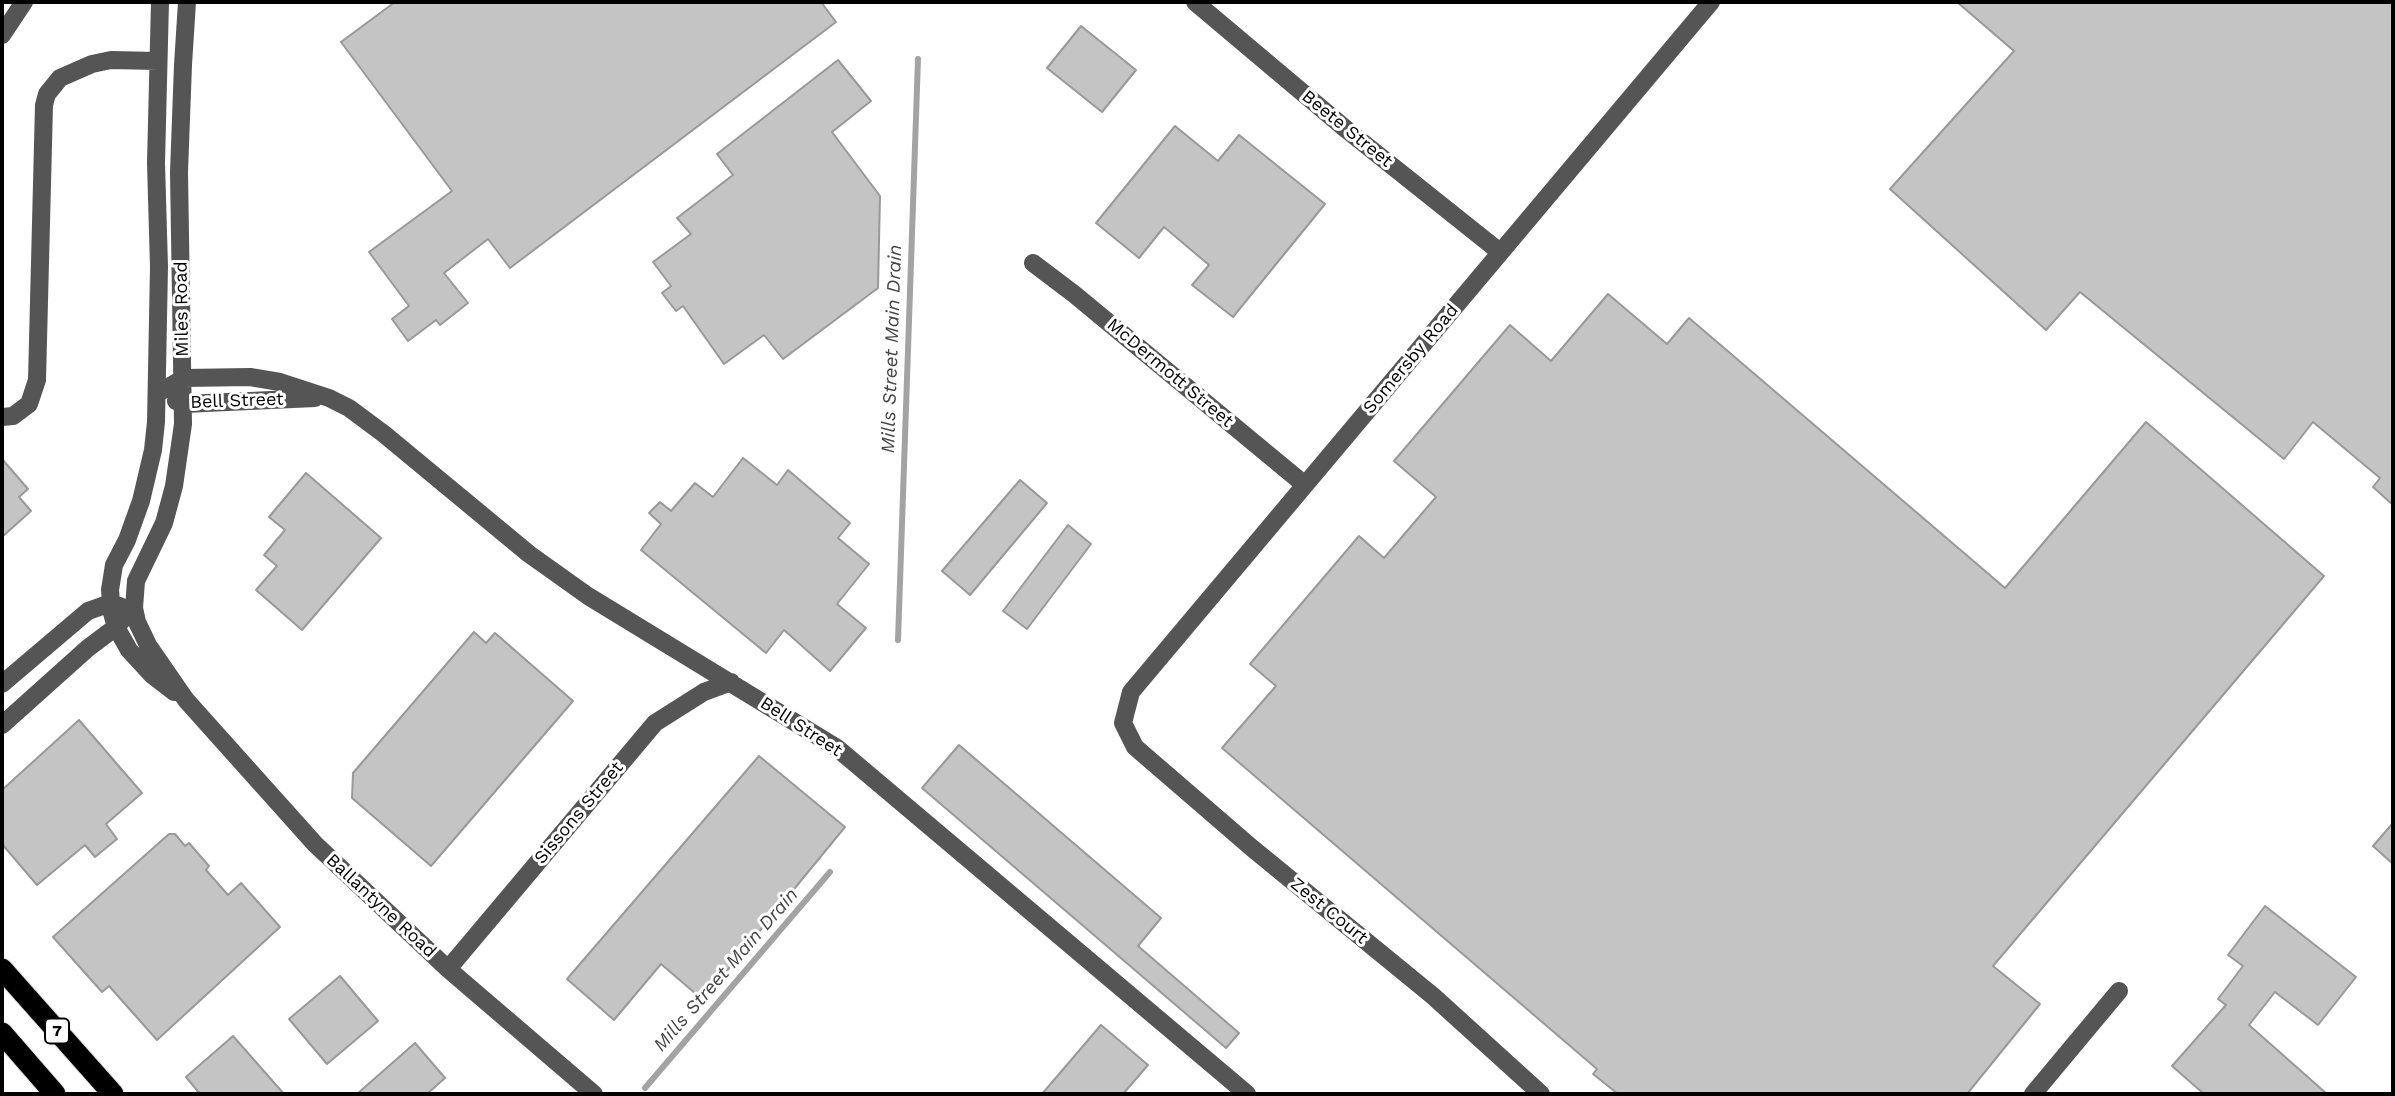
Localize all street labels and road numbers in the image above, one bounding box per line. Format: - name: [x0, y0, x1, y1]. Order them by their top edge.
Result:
- street label: Beete Street: [1297, 86, 1397, 172]
- street label: Miles Road: [170, 261, 194, 357]
- street label: Somersby Road: [1359, 300, 1463, 418]
- street label: McDermott Street: [1103, 314, 1237, 432]
- street label: Bell Street: [190, 389, 284, 413]
- street label: Bell Street: [756, 692, 846, 762]
- street label: Sissons Street: [530, 757, 628, 869]
- street label: Ballantyne Road: [321, 849, 441, 963]
- street label: Zest Court: [1286, 873, 1372, 949]
- road number: 7: [45, 1018, 69, 1044]

